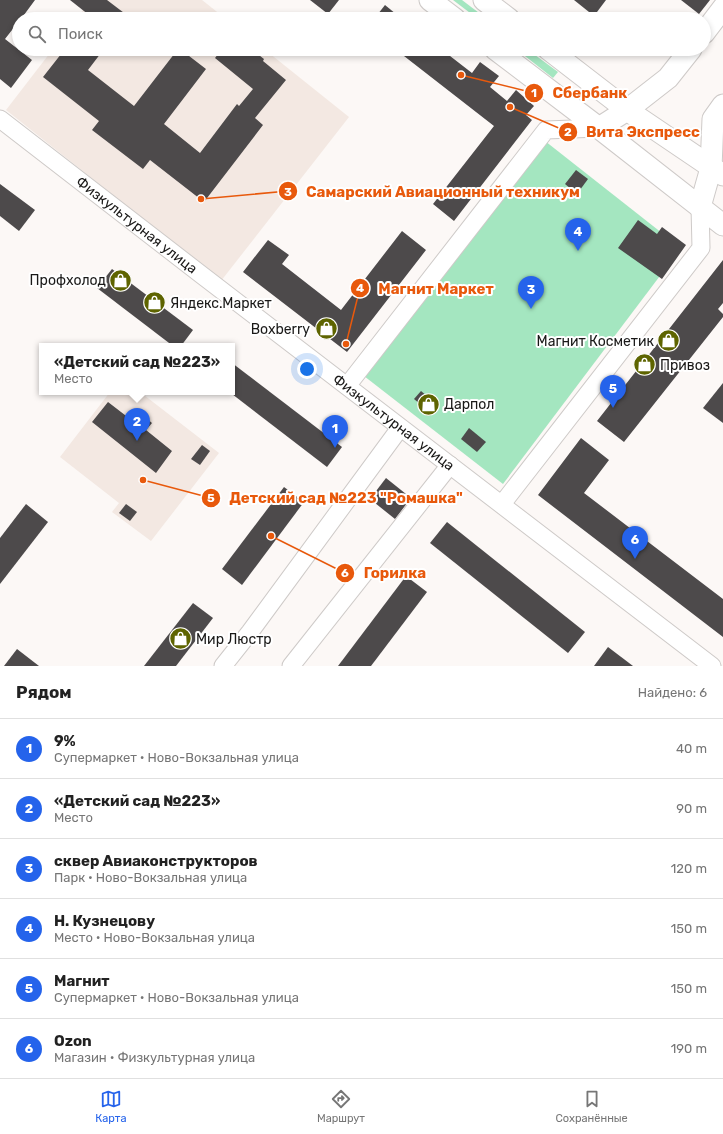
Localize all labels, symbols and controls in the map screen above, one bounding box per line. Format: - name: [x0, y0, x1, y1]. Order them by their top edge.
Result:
- search box: [12, 12, 711, 56]
- icon: search: [26, 23, 48, 45]
- text: Поиск: [58, 25, 103, 43]
- callout: Сбербанк: [524, 80, 635, 107]
- text: Сбербанк: [553, 84, 627, 102]
- text: 1: [531, 86, 537, 100]
- callout: Вита Экспресс: [558, 119, 708, 146]
- text: Вита Экспресс: [586, 123, 700, 141]
- text: 2: [564, 125, 572, 139]
- street label: Физкультурная улица: [73, 173, 201, 277]
- callout: Самарский Авиационный техникум: [278, 178, 588, 205]
- text: Самарский Авиационный техникум: [306, 183, 580, 201]
- text: 3: [284, 185, 292, 199]
- pin: 4: [565, 218, 591, 251]
- shop icon: Профхолод: [108, 267, 134, 293]
- place label: Профхолод: [30, 272, 106, 289]
- callout: Магнит Маркет: [350, 275, 502, 302]
- pin: 3: [518, 276, 544, 309]
- text: Магнит Маркет: [378, 280, 494, 298]
- text: 4: [356, 281, 364, 295]
- shop icon: Яндекс.Маркет: [141, 290, 167, 316]
- place label: Яндекс.Маркет: [170, 295, 272, 312]
- shop icon: Boxberry: [313, 316, 339, 342]
- place label: Boxberry: [251, 321, 310, 338]
- shop icon: Магнит Косметик: [656, 328, 682, 354]
- place label: Магнит Косметик: [537, 333, 654, 350]
- popup: [39, 343, 235, 395]
- shop icon: Привоз: [631, 352, 657, 378]
- text: «Детский сад №223»: [54, 353, 220, 371]
- place label: Привоз: [660, 357, 710, 374]
- your location: [297, 359, 317, 379]
- street label: Физкультурная улица: [330, 370, 458, 474]
- text: Место: [54, 371, 93, 386]
- pin: 5: [600, 375, 626, 408]
- shop icon: Дарпол: [415, 391, 441, 417]
- place label: Дарпол: [444, 396, 494, 413]
- pin: 2: [124, 408, 150, 441]
- pin: 1: [322, 415, 348, 448]
- callout: Детский сад №223 "Ромашка": [201, 484, 471, 511]
- text: Детский сад №223 "Ромашка": [229, 489, 463, 507]
- text: 5: [207, 491, 215, 505]
- pin: 6: [622, 526, 648, 559]
- callout: Горилка: [335, 559, 434, 586]
- text: Горилка: [364, 564, 426, 582]
- text: 6: [341, 566, 349, 580]
- shop icon: Мир Люстр: [168, 626, 194, 652]
- place label: Мир Люстр: [196, 631, 272, 648]
- text: Рядом: [16, 682, 72, 702]
- text: Найдено: 6: [638, 685, 707, 700]
- text: 9%: [54, 732, 76, 750]
- text: 1: [26, 741, 32, 756]
- text: 40 m: [676, 741, 707, 756]
- text: Супермаркет · Ново-Вокзальная улица: [54, 750, 299, 765]
- text: «Детский сад №223»: [54, 792, 220, 810]
- text: 2: [25, 801, 33, 816]
- text: 90 m: [676, 801, 707, 816]
- text: Место: [54, 810, 93, 825]
- text: сквер Авиаконструкторов: [54, 852, 258, 870]
- text: 3: [25, 861, 33, 876]
- text: 120 m: [671, 861, 707, 876]
- text: Парк · Ново-Вокзальная улица: [54, 870, 247, 885]
- text: Н. Кузнецову: [54, 912, 155, 930]
- text: 4: [25, 921, 33, 936]
- text: 150 m: [671, 921, 707, 936]
- text: Место · Ново-Вокзальная улица: [54, 930, 255, 945]
- text: Магнит: [54, 972, 110, 990]
- text: 5: [25, 981, 33, 996]
- text: 150 m: [671, 981, 707, 996]
- text: Супермаркет · Ново-Вокзальная улица: [54, 990, 299, 1005]
- text: Ozon: [54, 1032, 92, 1050]
- text: 6: [25, 1041, 33, 1056]
- text: 190 m: [671, 1041, 707, 1056]
- text: Магазин · Физкультурная улица: [54, 1050, 255, 1065]
- tab: Карта: [95, 1088, 127, 1125]
- tab: Маршрут: [317, 1088, 365, 1125]
- tab: Сохранённые: [555, 1088, 628, 1125]

